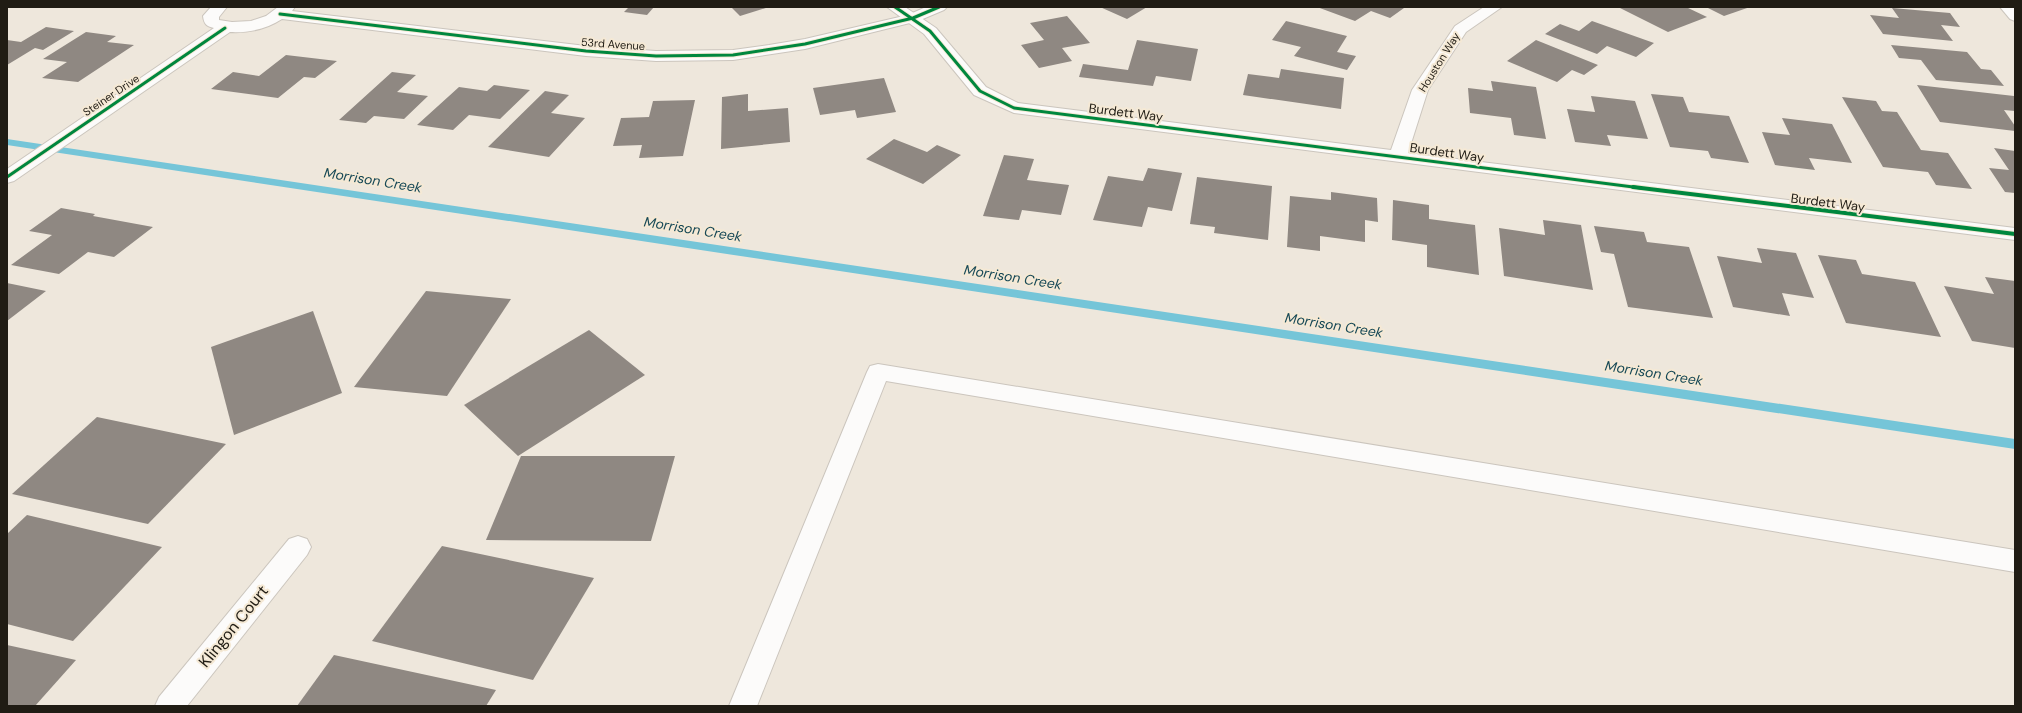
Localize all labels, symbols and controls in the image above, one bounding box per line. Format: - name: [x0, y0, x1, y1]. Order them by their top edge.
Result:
- street label: Houston Way: [1415, 30, 1463, 94]
- street label: 53rd Avenue: [580, 35, 646, 53]
- street label: Steiner Drive: [80, 71, 142, 119]
- street label: Burdett Way: [1088, 99, 1164, 125]
- street label: Burdett Way: [1409, 139, 1485, 166]
- water label: Morrison Creek: [323, 163, 424, 197]
- street label: Burdett Way: [1790, 189, 1866, 215]
- water label: Morrison Creek: [643, 212, 744, 246]
- water label: Morrison Creek: [963, 260, 1064, 294]
- water label: Morrison Creek: [1284, 308, 1385, 342]
- water label: Morrison Creek: [1604, 356, 1705, 390]
- street label: Klingon Court: [194, 581, 273, 672]

